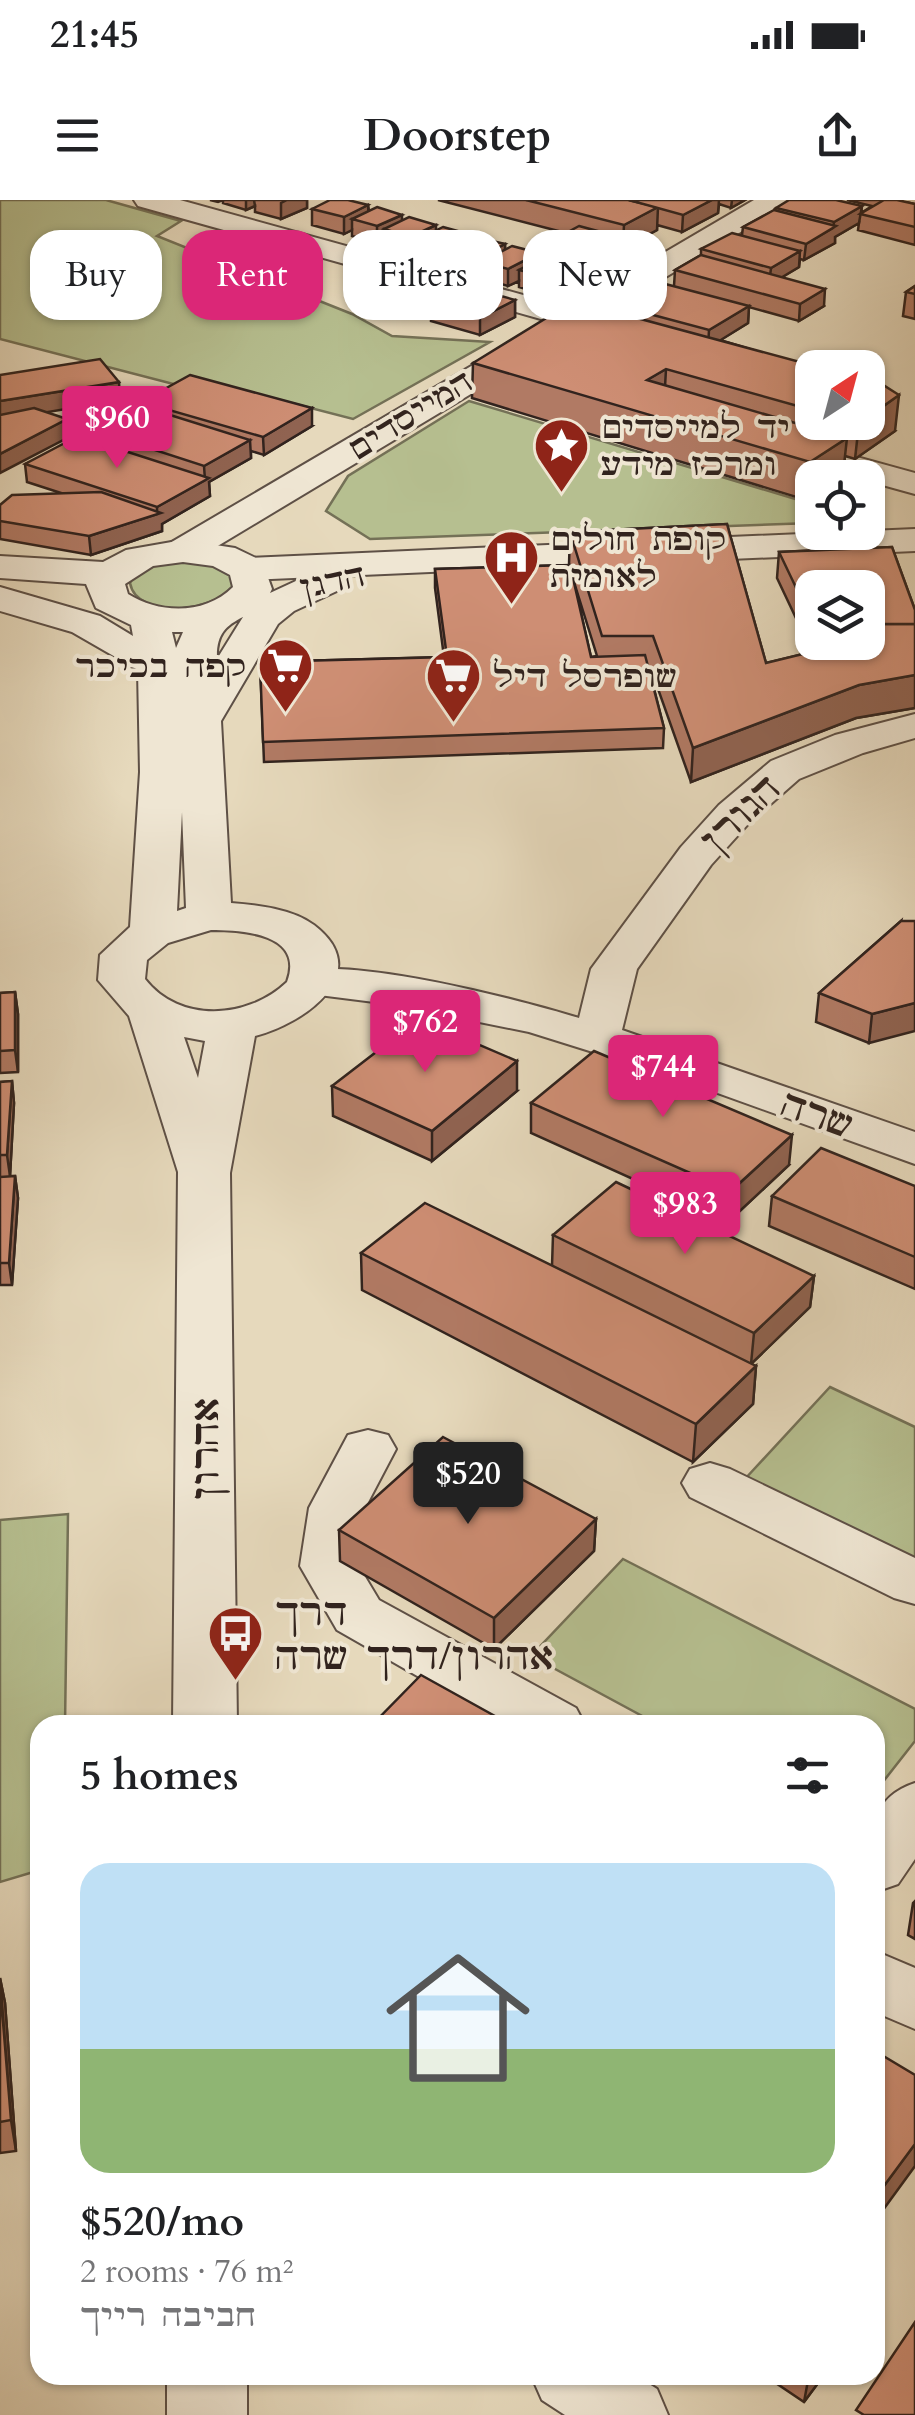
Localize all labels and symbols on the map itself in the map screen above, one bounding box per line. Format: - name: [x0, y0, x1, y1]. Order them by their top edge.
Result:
- north arrow: [795, 350, 885, 440]
- street label: המייסדים: [340, 360, 481, 472]
- pin: $960: [58, 386, 176, 471]
- place label: יד למייסדים ומרכז מידע: [601, 406, 790, 487]
- place icon: יד למייסדים ומרכז מידע: [532, 415, 592, 494]
- place label: קופת חולים לאומית: [550, 518, 726, 599]
- hospital icon: קופת חולים לאומית: [481, 527, 541, 606]
- street label: הדגן: [295, 554, 369, 610]
- supermarket icon: קפה בכיכר: [255, 636, 315, 715]
- place label: קפה בכיכר: [75, 645, 246, 689]
- supermarket icon: שופרסל דיל: [424, 646, 484, 725]
- place label: שופרסל דיל: [493, 655, 677, 699]
- street label: הגורן: [689, 764, 792, 866]
- pin: $762: [366, 990, 484, 1075]
- pin: $744: [604, 1035, 722, 1120]
- street label: שרה: [774, 1078, 860, 1152]
- pin: $983: [626, 1172, 744, 1257]
- street label: אהרון: [180, 1398, 232, 1500]
- pin: $520: [409, 1442, 527, 1527]
- place label: דרך אהרון/דרך שרה: [275, 1587, 554, 1683]
- bus stop icon: דרך אהרון/דרך שרה: [206, 1604, 266, 1683]

